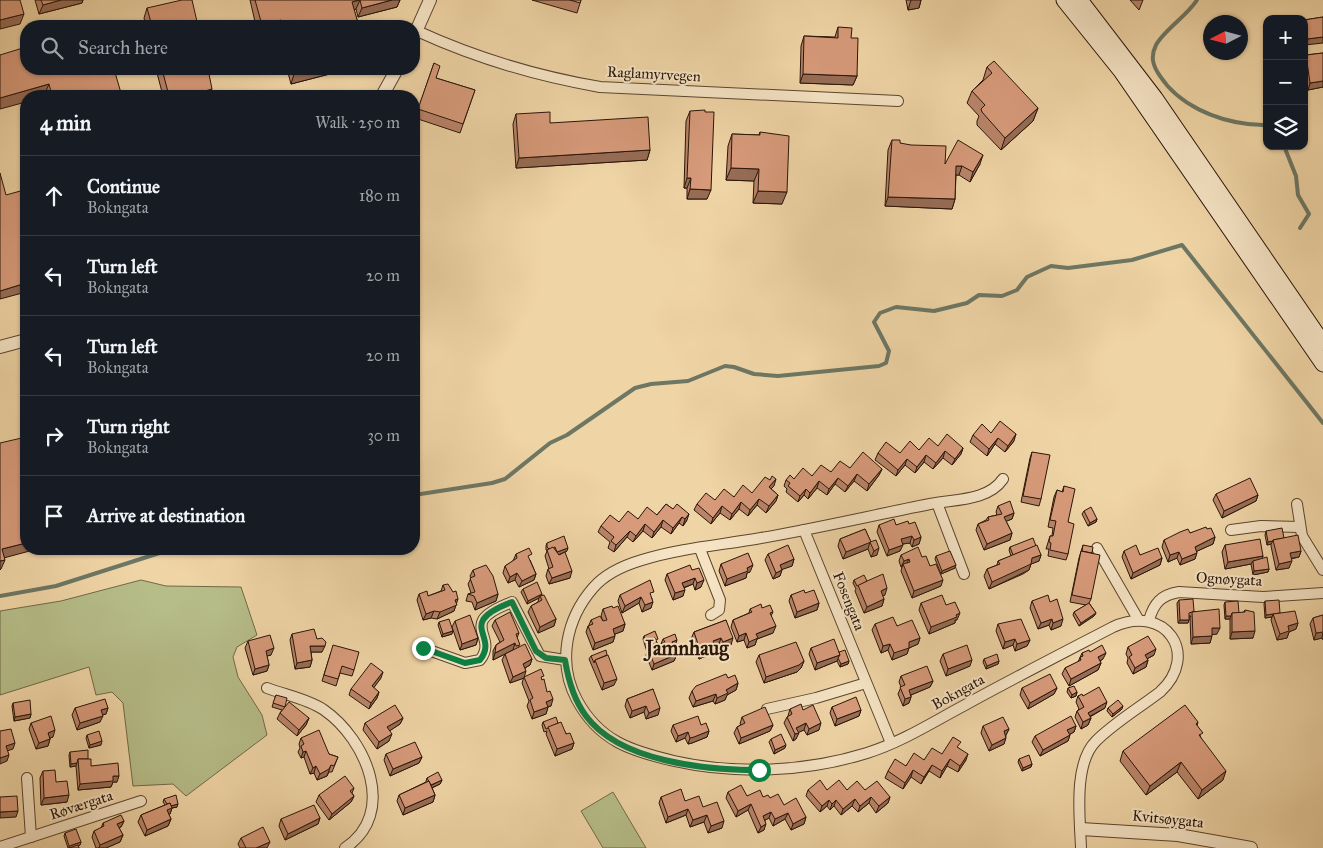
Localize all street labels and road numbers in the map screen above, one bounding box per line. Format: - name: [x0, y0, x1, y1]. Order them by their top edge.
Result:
- street label: Raglamyrvegen: [607, 63, 701, 85]
- street label: Ognøygata: [1196, 568, 1263, 590]
- street label: Fosengata: [829, 569, 869, 634]
- street label: Bokngata: [928, 670, 988, 714]
- street label: Røværgata: [47, 786, 116, 824]
- street label: Kvitsøygata: [1131, 806, 1205, 832]

